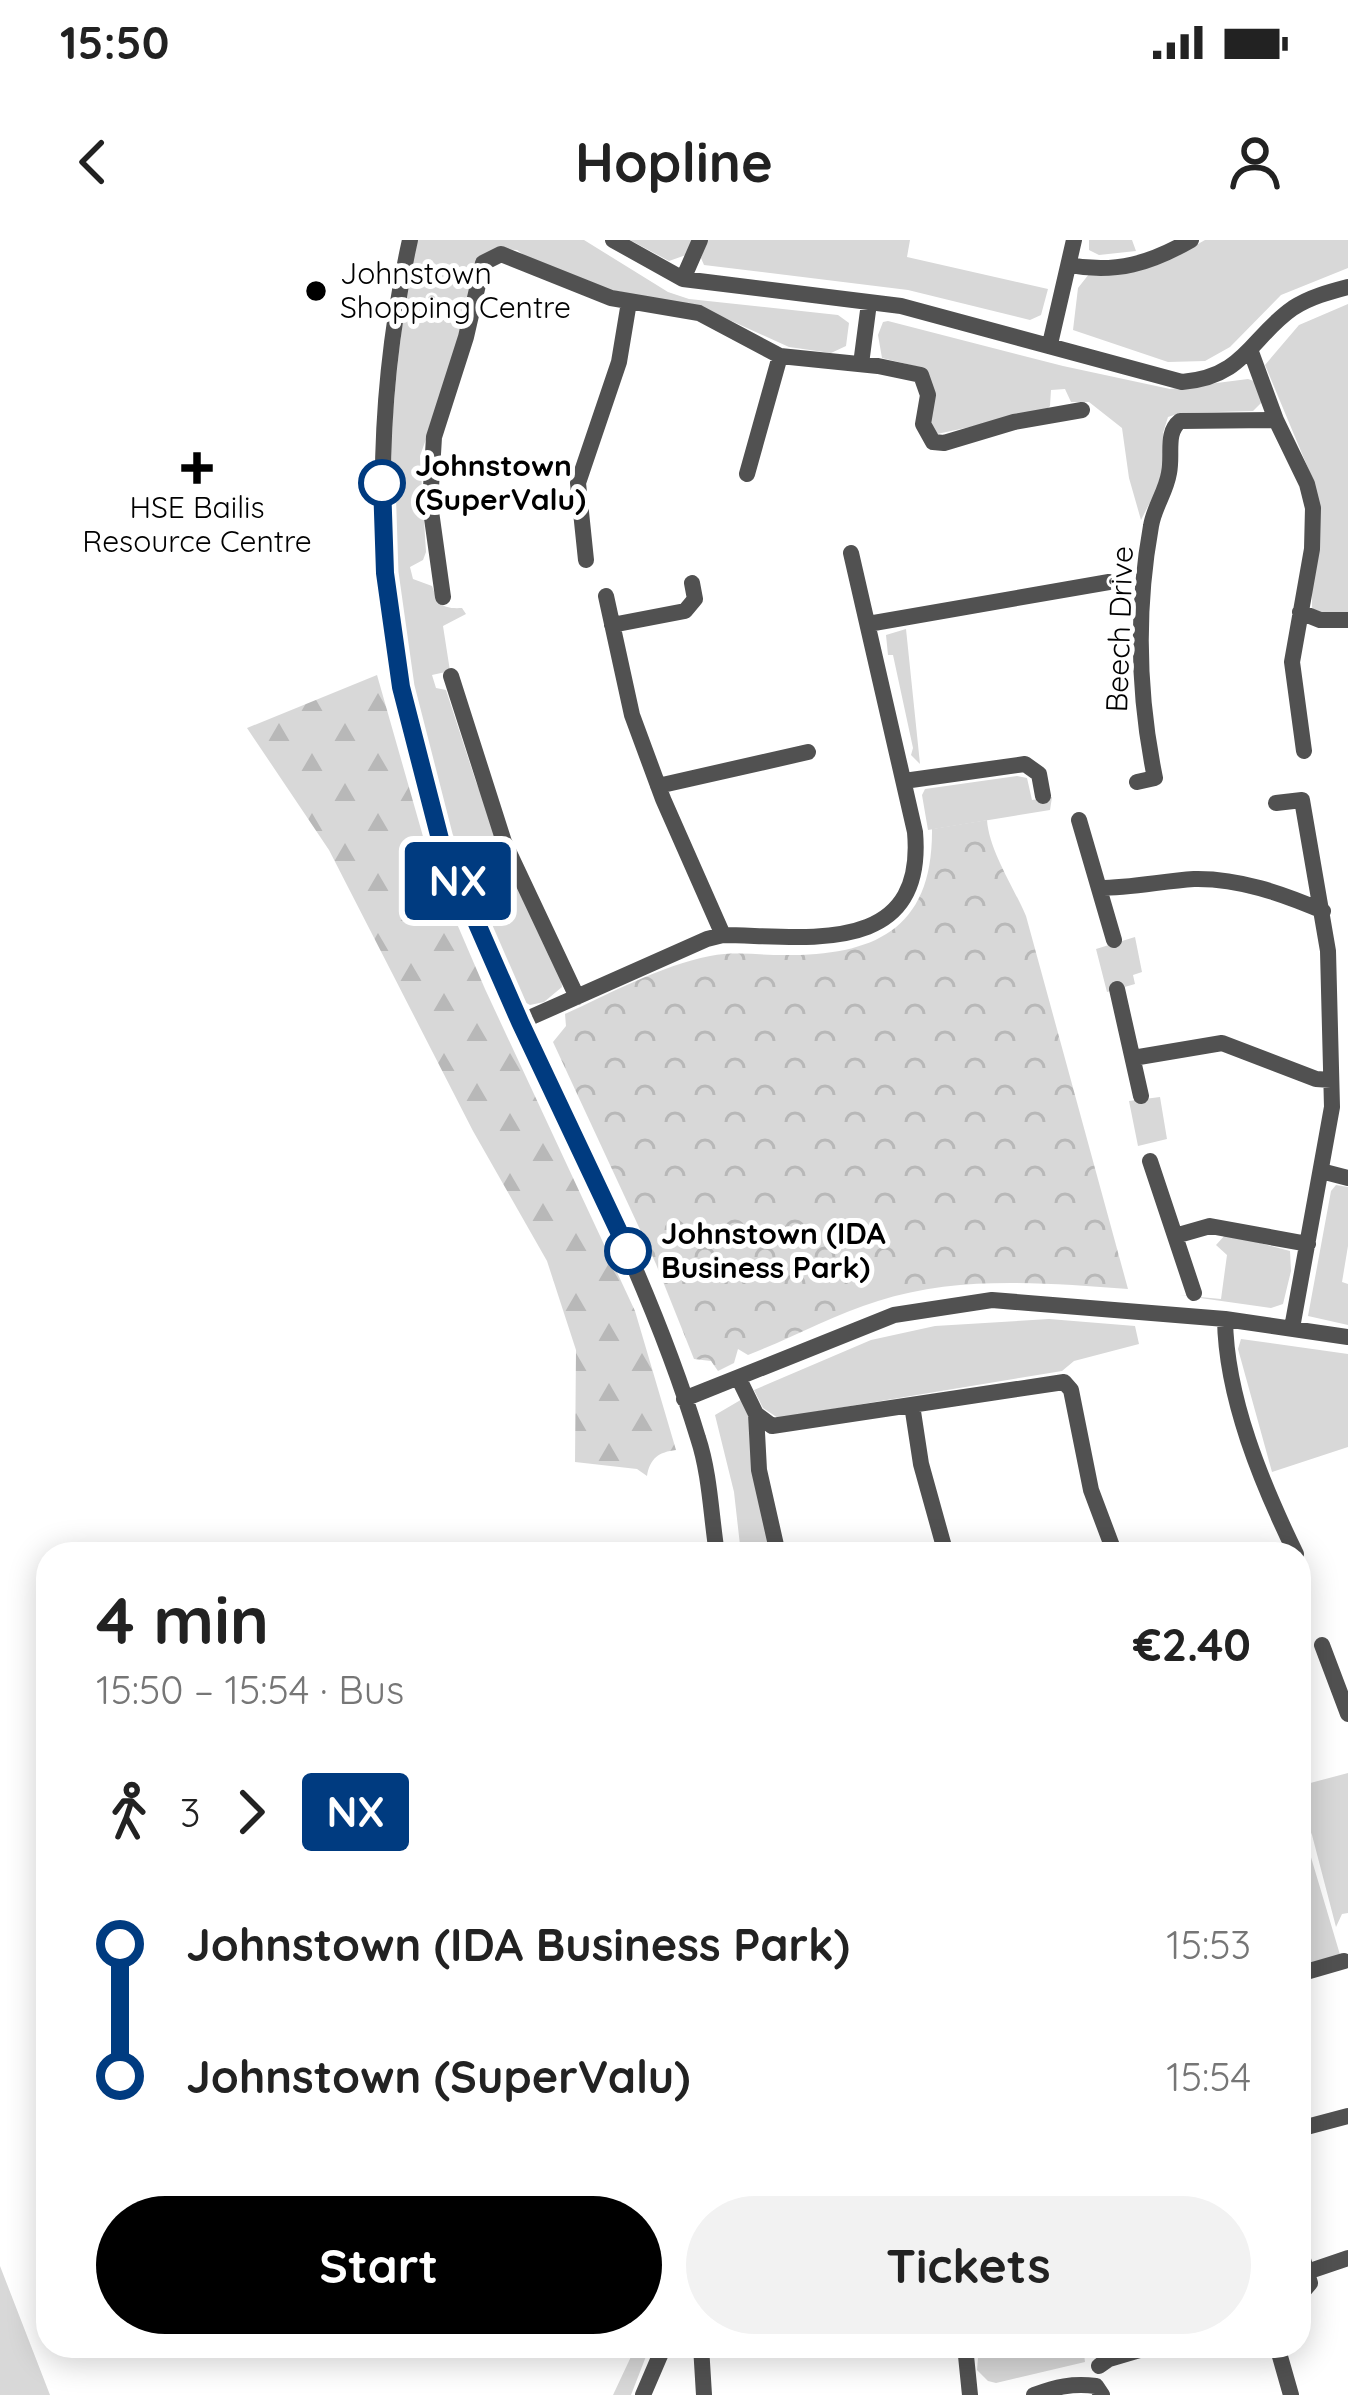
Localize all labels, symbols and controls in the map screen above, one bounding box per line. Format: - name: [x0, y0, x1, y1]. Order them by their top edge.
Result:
- text: 15:50: [60, 14, 169, 70]
- text: Hopline: [575, 128, 773, 196]
- icon: back: [60, 129, 126, 195]
- icon: person: [1222, 129, 1288, 195]
- place label: Johnstown Shopping Centre: [340, 254, 571, 326]
- marker: Johnstown Shopping Centre: [303, 278, 329, 304]
- place label: Johnstown (SuperValu): [415, 446, 586, 518]
- marker: HSE Bailis Resource Centre: [181, 452, 213, 484]
- marker: Johnstown (SuperValu): [360, 461, 404, 505]
- place label: HSE Bailis Resource Centre: [82, 488, 312, 560]
- street label: Beech Drive: [1097, 545, 1141, 713]
- line badge: NX: [404, 842, 512, 920]
- text: NX: [429, 854, 487, 907]
- place label: Johnstown (IDA Business Park): [661, 1214, 886, 1286]
- marker: Johnstown (IDA Business Park): [606, 1229, 650, 1273]
- text: 4 min: [96, 1578, 269, 1661]
- text: €2.40: [1133, 1616, 1251, 1672]
- text: 15:50 – 15:54 · Bus: [96, 1665, 404, 1714]
- icon: walk: [96, 1779, 162, 1845]
- icon: forward: [218, 1779, 284, 1845]
- text: NX: [326, 1785, 385, 1838]
- text: 3: [180, 1788, 200, 1837]
- text: Johnstown (IDA Business Park): [186, 1916, 850, 1972]
- text: 15:53: [1166, 1920, 1251, 1969]
- text: Johnstown (SuperValu): [186, 2048, 690, 2104]
- text: 15:54: [1166, 2052, 1251, 2101]
- button: Start: [96, 2196, 662, 2334]
- button: Tickets: [686, 2196, 1251, 2334]

